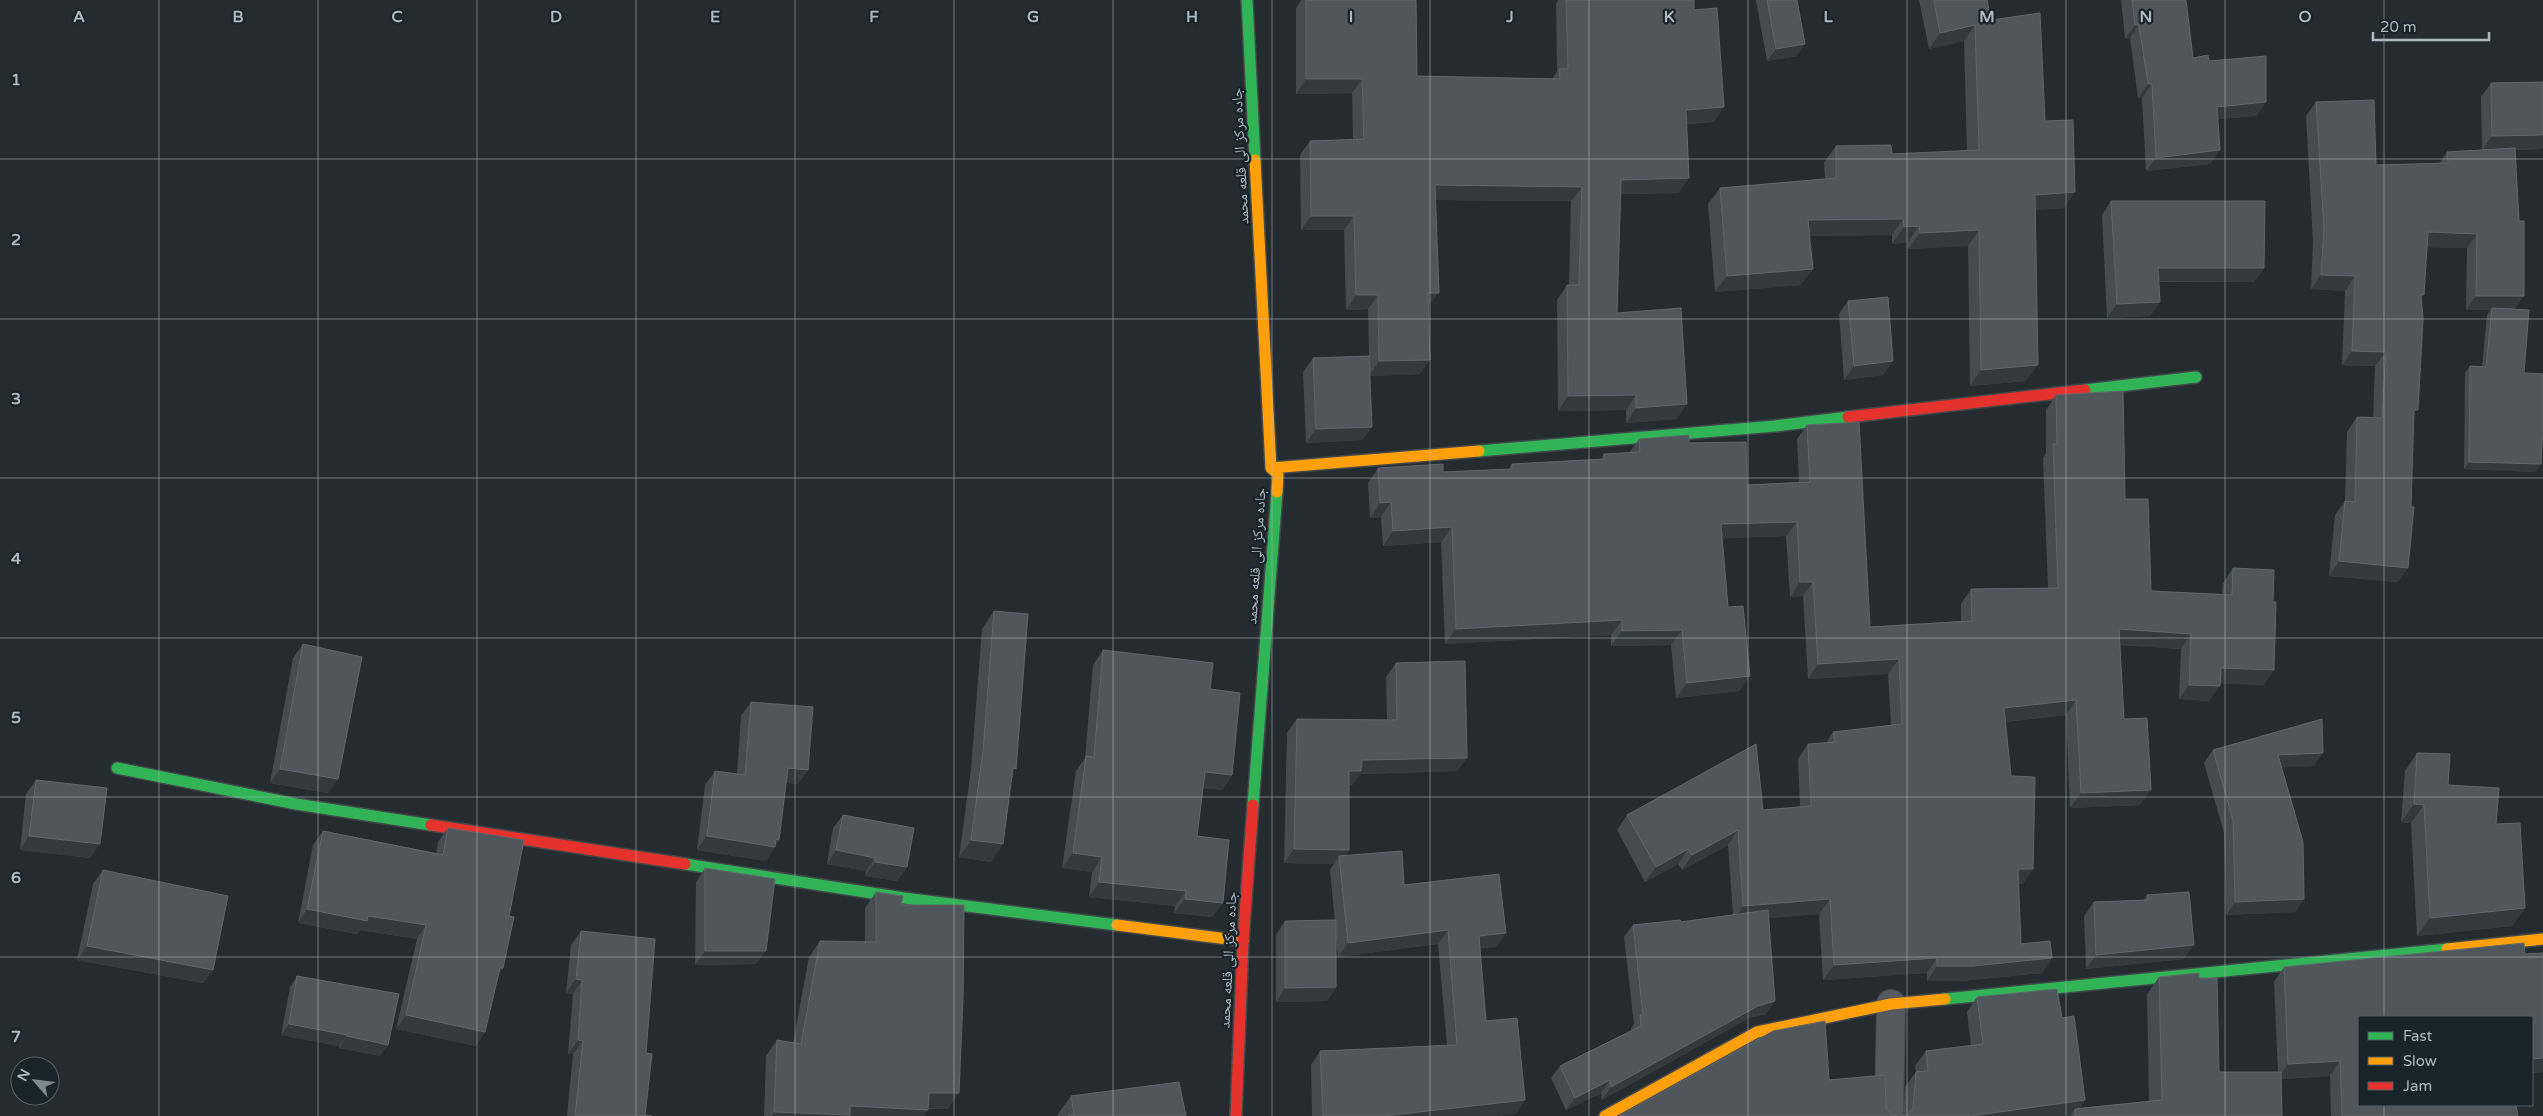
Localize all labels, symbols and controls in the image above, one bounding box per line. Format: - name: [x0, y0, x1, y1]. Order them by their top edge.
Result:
- text: A: [73, 7, 85, 27]
- text: B: [232, 7, 244, 27]
- text: C: [391, 7, 403, 27]
- text: D: [550, 7, 562, 27]
- text: E: [710, 7, 720, 27]
- text: F: [869, 7, 879, 27]
- text: G: [1027, 7, 1039, 27]
- text: H: [1186, 7, 1198, 27]
- text: I: [1349, 7, 1353, 27]
- text: J: [1505, 7, 1514, 27]
- text: K: [1664, 7, 1675, 27]
- text: L: [1823, 7, 1833, 27]
- text: M: [1979, 7, 1995, 27]
- text: N: [2140, 7, 2152, 27]
- text: O: [2299, 7, 2312, 27]
- scale bar: [2373, 10, 2489, 42]
- text: 20 m: [2380, 18, 2417, 36]
- text: 1: [11, 70, 21, 90]
- street label: جاده مرکز الی قلعه محمد: [1227, 87, 1254, 225]
- text: 2: [11, 230, 21, 250]
- text: 3: [11, 389, 21, 409]
- street label: جاده مرکز الی قلعه محمد: [1242, 487, 1271, 625]
- text: 4: [11, 549, 21, 569]
- text: 5: [11, 708, 21, 728]
- text: 6: [11, 868, 21, 888]
- street label: جاده مرکز الی قلعه محمد: [1215, 891, 1242, 1029]
- legend: [2358, 1016, 2533, 1106]
- text: 7: [11, 1027, 21, 1047]
- text: Fast: [2403, 1027, 2433, 1045]
- text: Slow: [2403, 1052, 2437, 1070]
- north arrow: [10, 1056, 60, 1106]
- text: N: [14, 1066, 34, 1084]
- text: Jam: [2403, 1077, 2432, 1095]

